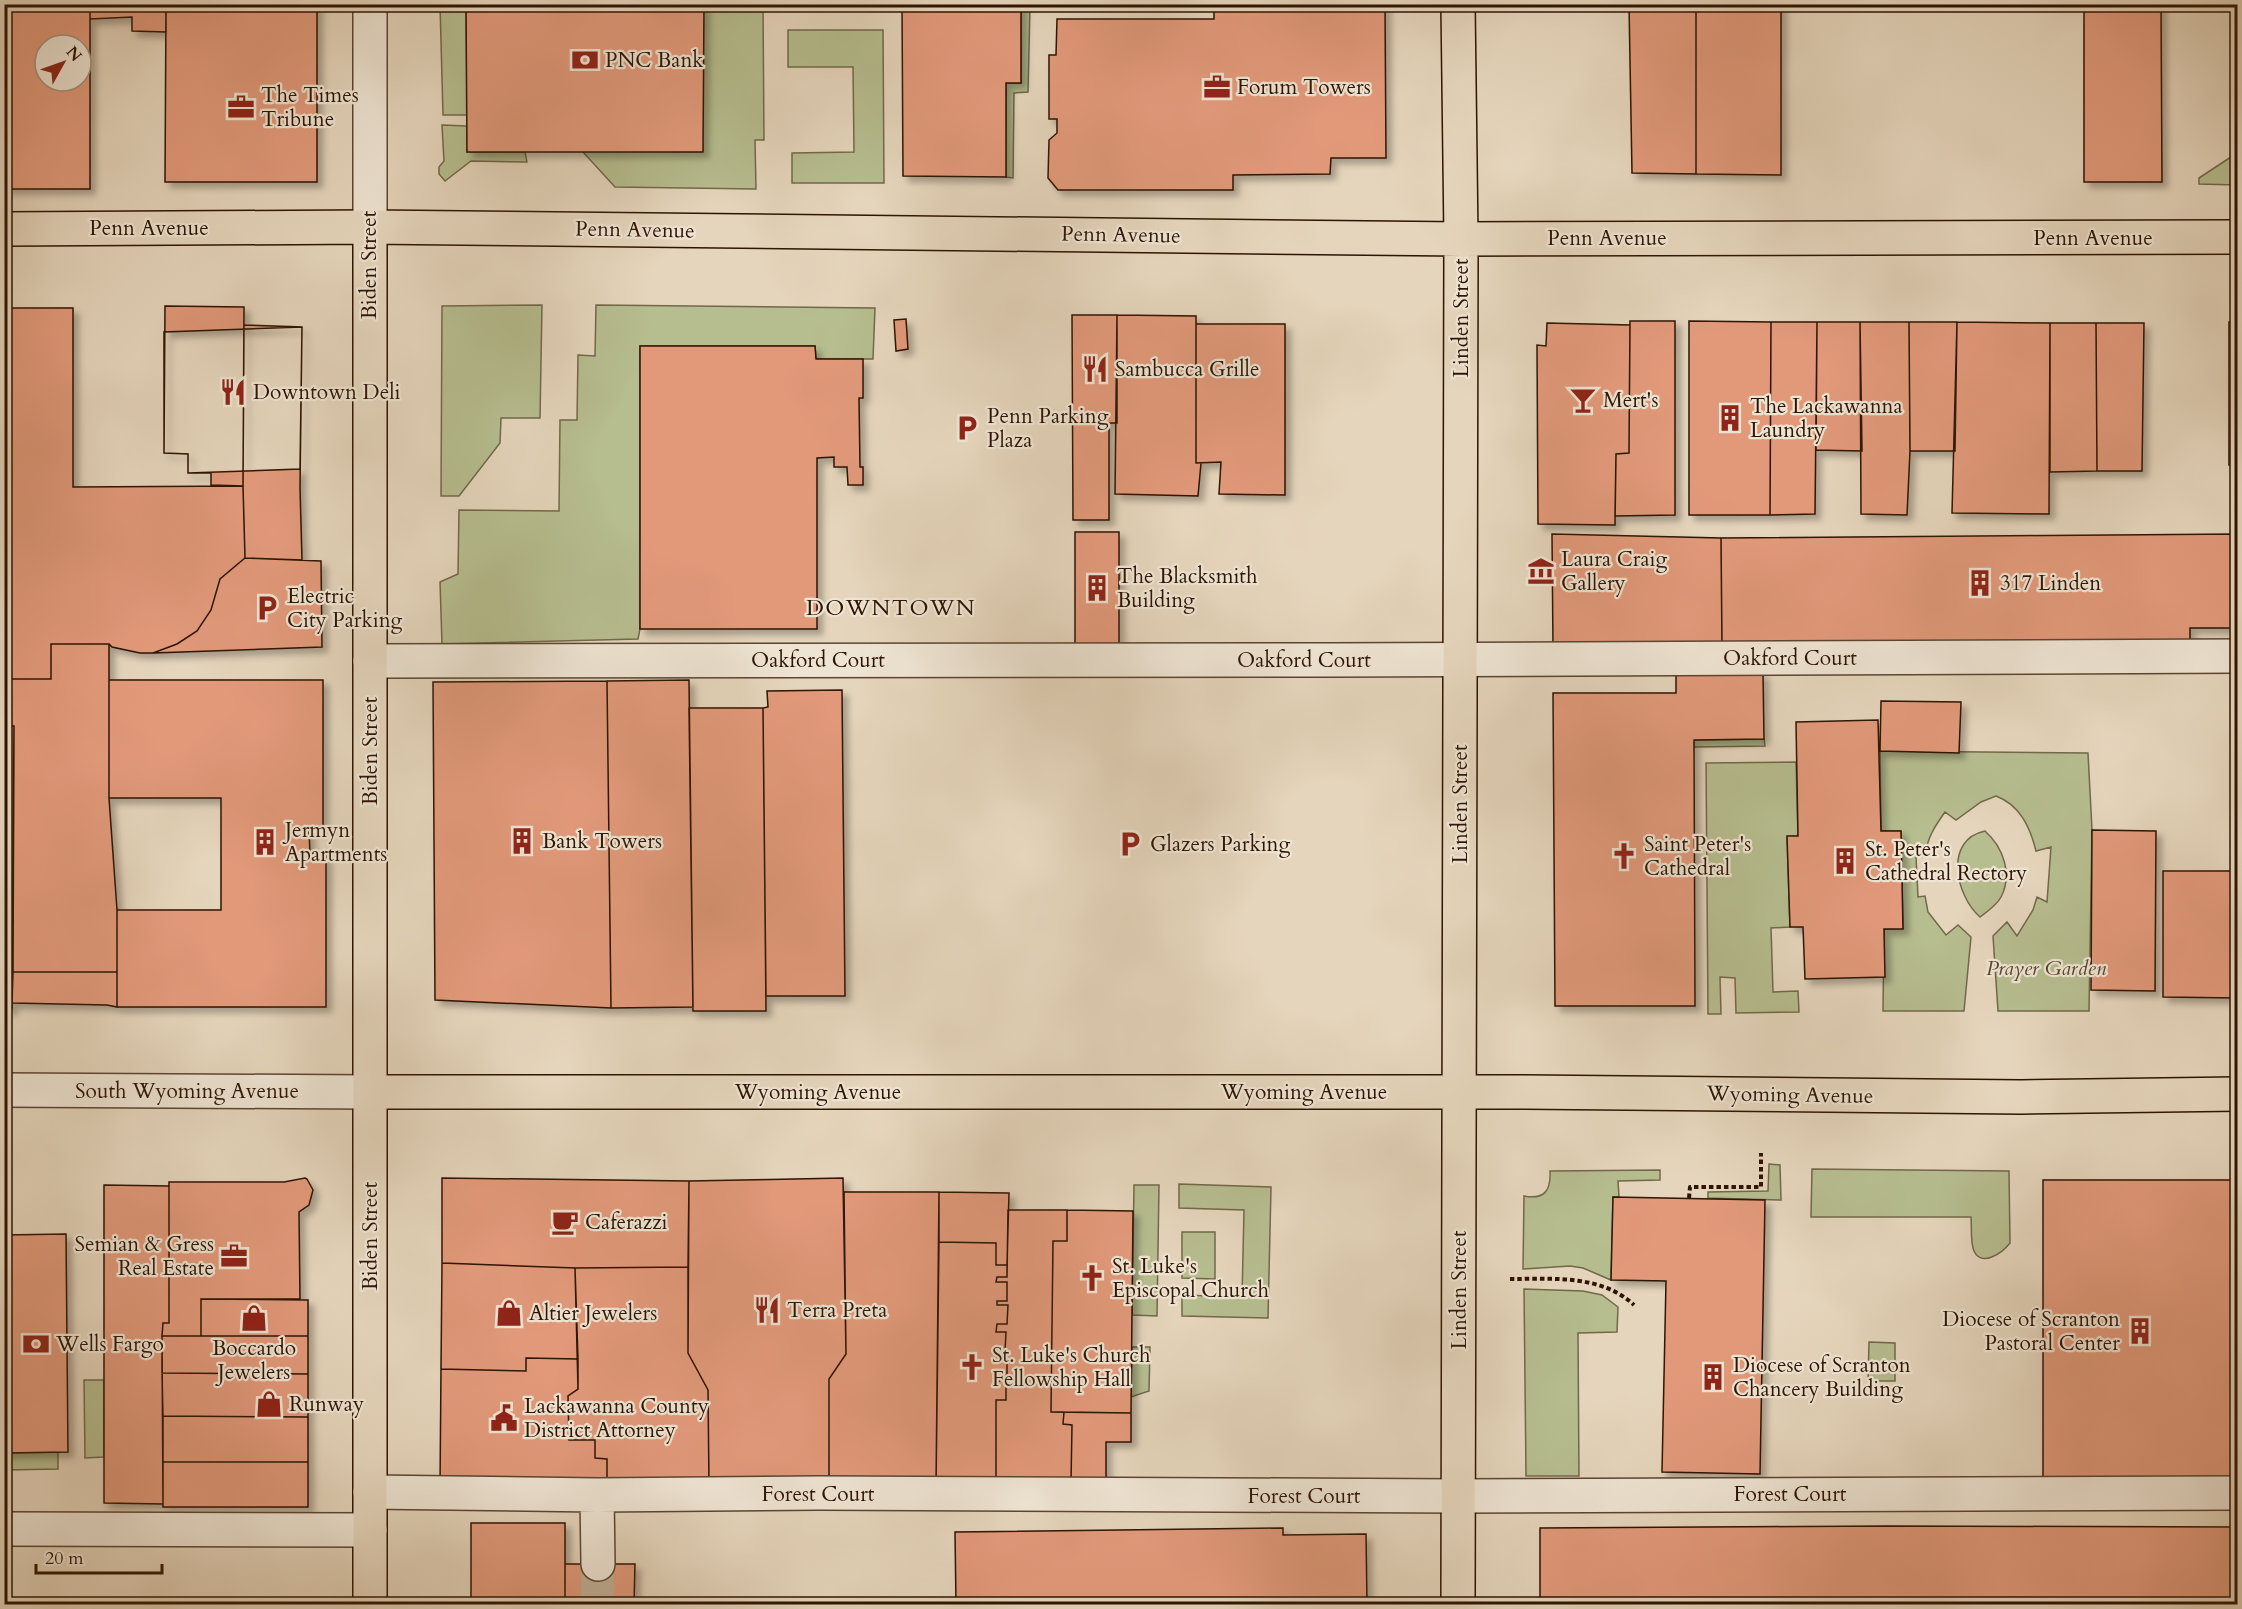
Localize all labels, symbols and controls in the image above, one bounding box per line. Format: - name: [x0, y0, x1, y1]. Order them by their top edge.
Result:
- north arrow: [33, 33, 93, 93]
- text: N: [61, 42, 87, 66]
- bank icon: PNC Bank: [570, 45, 600, 75]
- place label: PNC Bank: [605, 46, 704, 75]
- office icon: Forum Towers: [1202, 72, 1232, 102]
- place label: Forum Towers: [1237, 73, 1371, 102]
- place label: The Times Tribune: [261, 81, 359, 134]
- office icon: The Times Tribune: [226, 92, 256, 122]
- street label: Biden Street: [355, 210, 384, 320]
- street label: Penn Avenue: [89, 214, 209, 243]
- street label: Penn Avenue: [575, 214, 695, 246]
- street label: Penn Avenue: [1061, 219, 1181, 251]
- street label: Penn Avenue: [1547, 224, 1667, 253]
- street label: Penn Avenue: [2033, 224, 2153, 253]
- street label: Linden Street: [1447, 258, 1476, 378]
- restaurant icon: Sambucca Grille: [1080, 354, 1110, 384]
- place label: Sambucca Grille: [1115, 355, 1259, 384]
- restaurant icon: Downtown Deli: [218, 377, 248, 407]
- place label: Downtown Deli: [253, 378, 401, 407]
- bar icon: Mert's: [1568, 385, 1598, 415]
- place label: Mert's: [1603, 386, 1658, 415]
- place label: The Lackawanna Laundry: [1750, 392, 1903, 445]
- place label: Penn Parking Plaza: [987, 402, 1109, 455]
- building icon: The Lackawanna Laundry: [1715, 403, 1745, 433]
- parking icon: Penn Parking Plaza: [952, 413, 982, 443]
- place label: Laura Craig Gallery: [1561, 545, 1667, 598]
- museum icon: Laura Craig Gallery: [1526, 556, 1556, 586]
- place label: The Blacksmith Building: [1117, 562, 1258, 615]
- building icon: 317 Linden: [1965, 568, 1995, 598]
- place label: 317 Linden: [2000, 569, 2101, 598]
- building icon: The Blacksmith Building: [1082, 573, 1112, 603]
- place label: Electric City Parking: [287, 582, 403, 635]
- parking icon: Electric City Parking: [252, 593, 282, 623]
- district label: DOWNTOWN: [806, 593, 976, 623]
- street label: Oakford Court: [1723, 644, 1857, 673]
- street label: Oakford Court: [751, 646, 885, 675]
- street label: Oakford Court: [1237, 646, 1371, 675]
- street label: Biden Street: [356, 696, 385, 806]
- street label: Linden Street: [1446, 744, 1475, 864]
- place label: Jermyn Apartments: [282, 816, 387, 869]
- building icon: Bank Towers: [507, 826, 537, 856]
- building icon: Jermyn Apartments: [250, 827, 280, 857]
- place label: Bank Towers: [542, 827, 662, 856]
- parking icon: Glazers Parking: [1115, 829, 1145, 859]
- place label: Glazers Parking: [1150, 830, 1291, 859]
- place label: Saint Peter's Cathedral: [1644, 830, 1751, 883]
- place label: St. Peter's Cathedral Rectory: [1865, 835, 2027, 888]
- church icon: Saint Peter's Cathedral: [1609, 841, 1639, 871]
- building icon: St. Peter's Cathedral Rectory: [1830, 846, 1860, 876]
- park label: Prayer Garden: [1986, 954, 2107, 983]
- street label: South Wyoming Avenue: [75, 1077, 299, 1106]
- street label: Wyoming Avenue: [734, 1078, 901, 1107]
- street label: Wyoming Avenue: [1220, 1078, 1387, 1107]
- street label: Wyoming Avenue: [1705, 1079, 1874, 1111]
- street label: Biden Street: [356, 1181, 385, 1291]
- cafe icon: Caferazzi: [550, 1207, 580, 1237]
- place label: Caferazzi: [585, 1208, 668, 1237]
- place label: Semian & Gress Real Estate: [75, 1230, 214, 1283]
- street label: Linden Street: [1445, 1230, 1474, 1350]
- office icon: Semian & Gress Real Estate: [219, 1241, 249, 1271]
- place label: St. Luke's Episcopal Church: [1112, 1252, 1270, 1305]
- church icon: St. Luke's Episcopal Church: [1077, 1263, 1107, 1293]
- restaurant icon: Terra Preta: [752, 1295, 782, 1325]
- place label: Terra Preta: [787, 1296, 887, 1325]
- shop icon: Altier Jewelers: [494, 1298, 524, 1328]
- place label: Altier Jewelers: [529, 1299, 657, 1328]
- shop icon: Boccardo Jewelers: [239, 1303, 269, 1333]
- place label: Diocese of Scranton Pastoral Center: [1942, 1305, 2120, 1358]
- building icon: Diocese of Scranton Pastoral Center: [2125, 1316, 2155, 1346]
- bank icon: Wells Fargo: [21, 1329, 51, 1359]
- place label: Wells Fargo: [55, 1330, 164, 1359]
- place label: Boccardo Jewelers: [212, 1334, 296, 1387]
- place label: St. Luke's Church Fellowship Hall: [992, 1341, 1151, 1394]
- place label: Diocese of Scranton Chancery Building: [1733, 1351, 1911, 1404]
- church icon: St. Luke's Church Fellowship Hall: [957, 1352, 987, 1382]
- building icon: Diocese of Scranton Chancery Building: [1698, 1362, 1728, 1392]
- shop icon: Runway: [254, 1389, 284, 1419]
- place label: Runway: [289, 1390, 364, 1419]
- place label: Lackawanna County District Attorney: [524, 1392, 709, 1445]
- public building icon: Lackawanna County District Attorney: [489, 1403, 519, 1433]
- street label: Forest Court: [761, 1480, 875, 1509]
- street label: Forest Court: [1733, 1480, 1847, 1509]
- street label: Forest Court: [1247, 1482, 1361, 1511]
- scale bar: [36, 1537, 162, 1575]
- text: 20 m: [45, 1546, 84, 1571]

